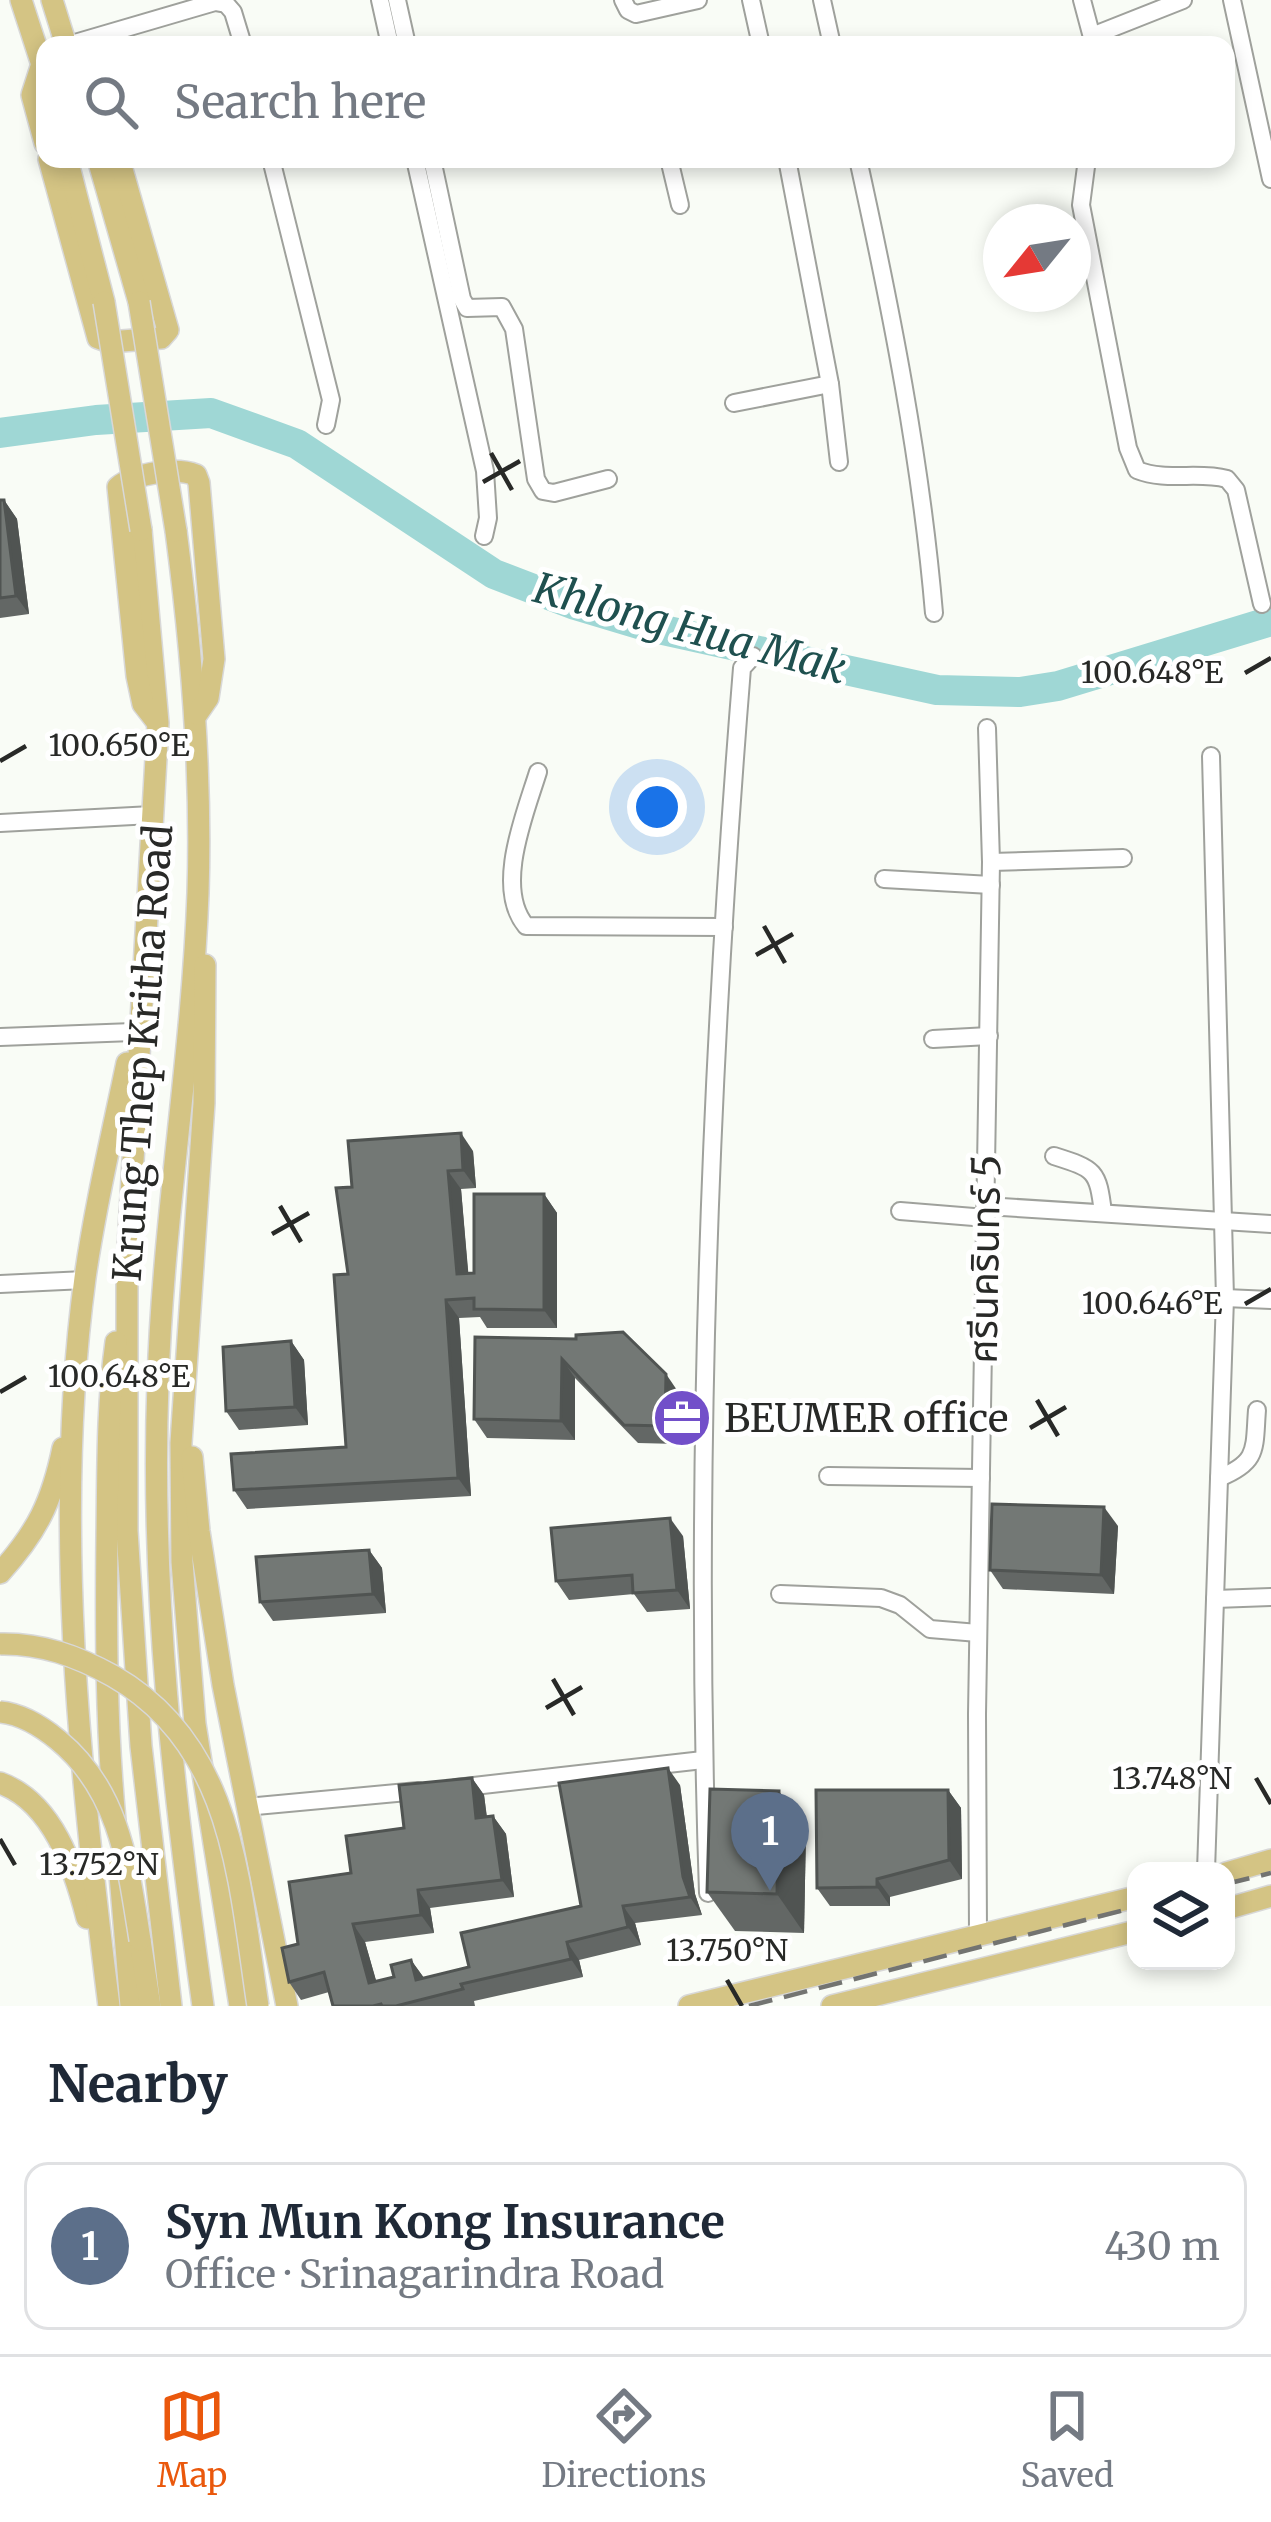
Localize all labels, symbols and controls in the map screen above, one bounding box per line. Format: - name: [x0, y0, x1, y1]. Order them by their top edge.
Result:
- search box: [36, 36, 1235, 168]
- icon: search: [78, 69, 144, 135]
- text: Search here: [174, 74, 426, 130]
- north arrow: [983, 204, 1091, 312]
- water label: Khlong Hua Mak: [527, 561, 852, 695]
- text: 100.648°E: [1081, 653, 1223, 691]
- text: 100.650°E: [48, 726, 190, 764]
- your location: [627, 777, 687, 837]
- street label: Krung Thep Kritha Road: [103, 823, 183, 1283]
- street label: ศรีนครินทร์ 5: [959, 1154, 1011, 1364]
- text: 100.646°E: [1082, 1284, 1222, 1322]
- text: 100.648°E: [48, 1357, 190, 1395]
- office icon: BEUMER office: [651, 1387, 713, 1449]
- place label: BEUMER office: [724, 1394, 1008, 1443]
- text: 13.748°N: [1112, 1759, 1232, 1797]
- pin: 1: [731, 1792, 809, 1891]
- text: 13.752°N: [39, 1845, 159, 1883]
- map controls: [1127, 1862, 1235, 1970]
- button: layers: [1127, 1862, 1235, 1970]
- text: 13.750°N: [666, 1931, 788, 1969]
- text: Nearby: [48, 2052, 228, 2116]
- text: Syn Mun Kong Insurance: [165, 2194, 725, 2250]
- text: 1: [81, 2222, 99, 2271]
- text: 430 m: [1104, 2222, 1220, 2271]
- text: Office · Srinagarindra Road: [165, 2250, 664, 2299]
- tab: Map: [157, 2383, 227, 2496]
- tab: Directions: [541, 2383, 706, 2496]
- tab: Saved: [1020, 2383, 1114, 2496]

